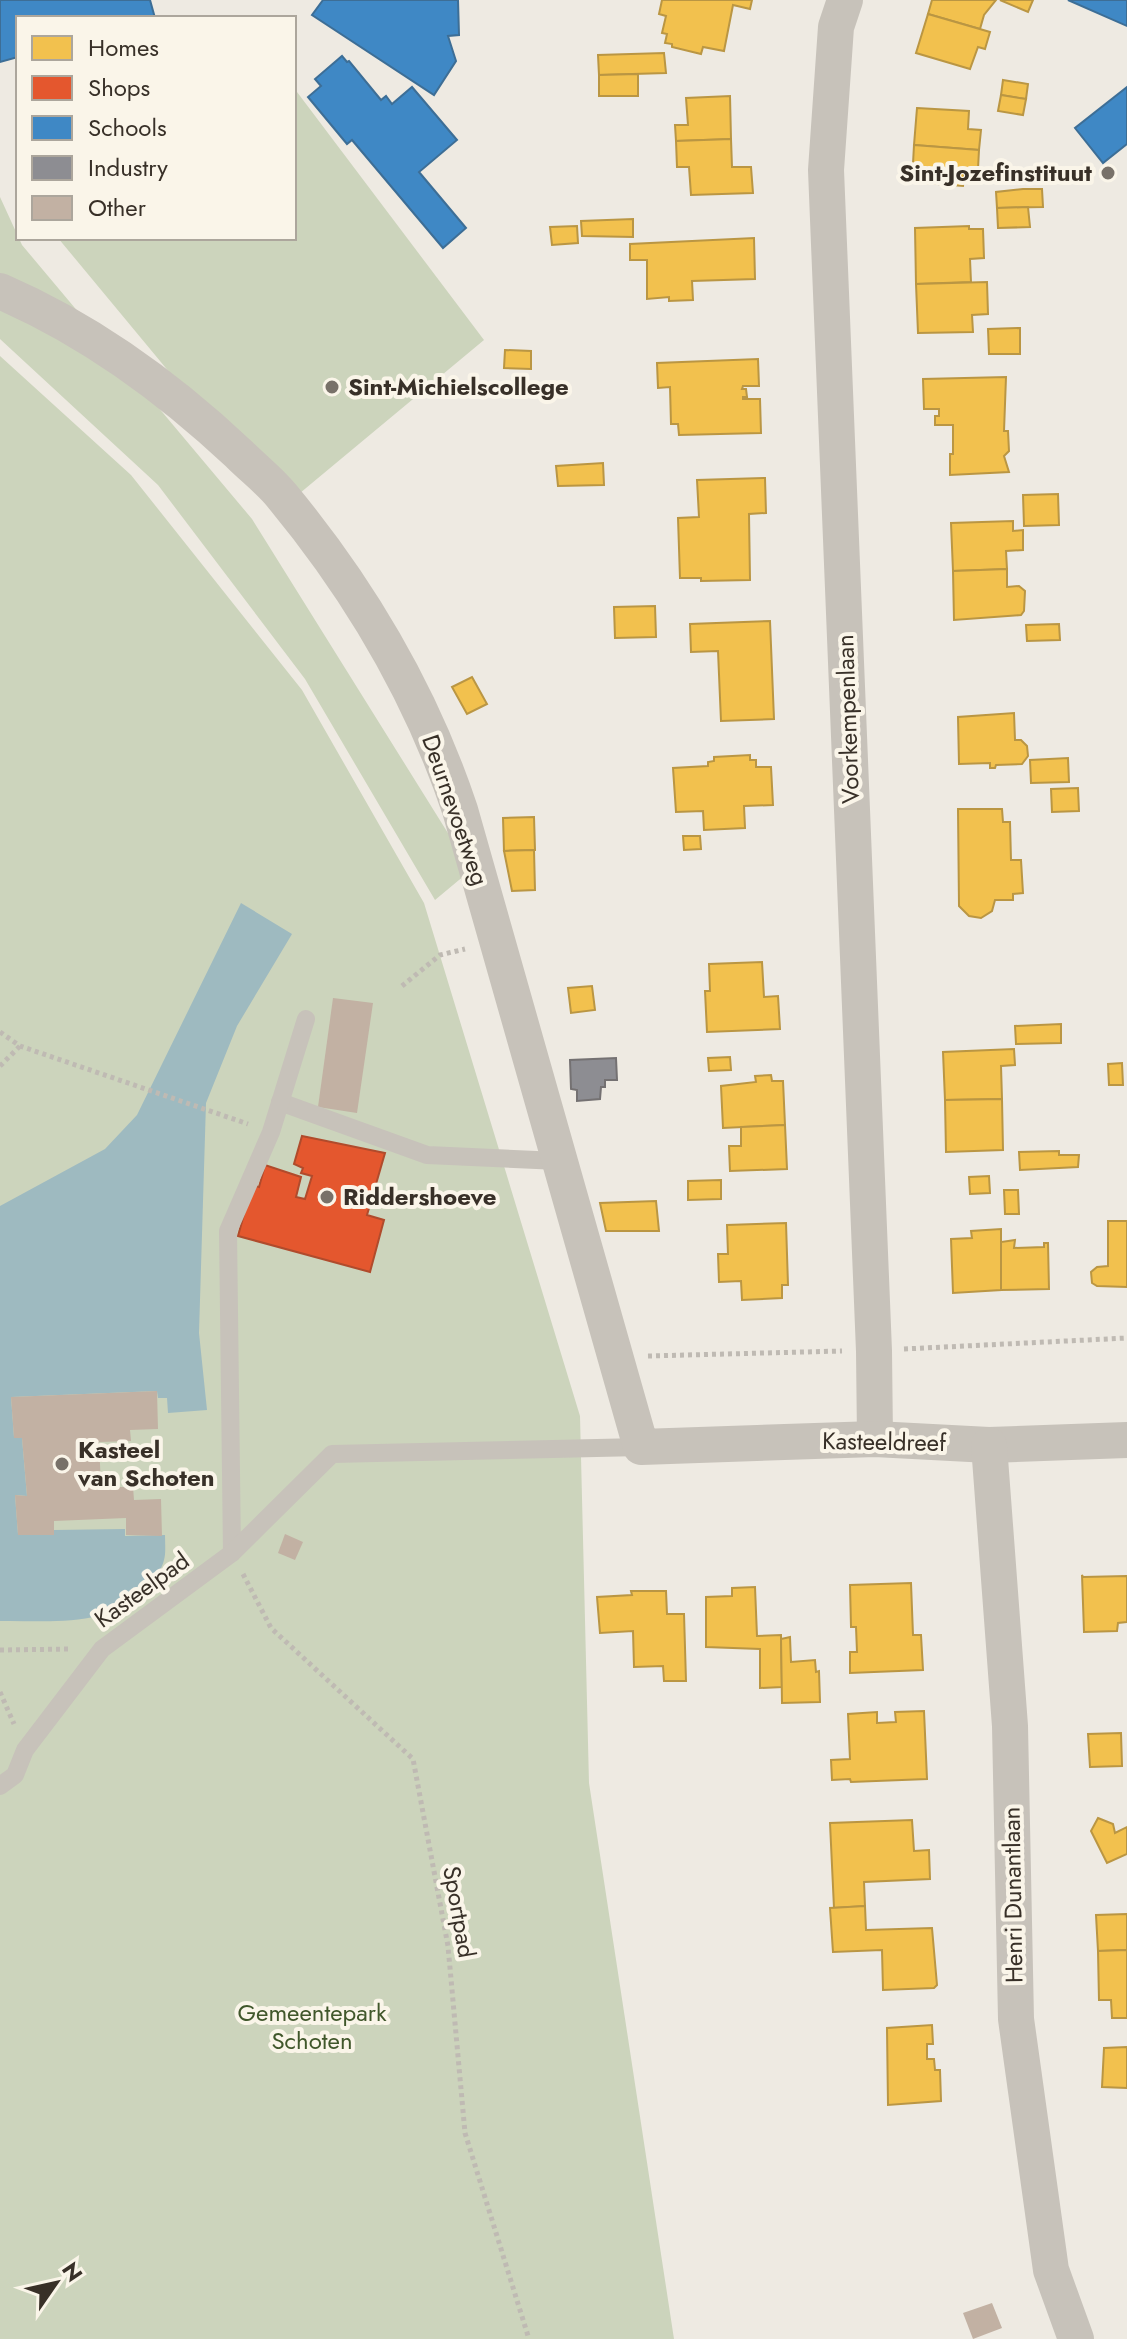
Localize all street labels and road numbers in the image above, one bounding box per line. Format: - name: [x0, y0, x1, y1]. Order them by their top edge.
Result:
- street label: Voorkempenlaan: [827, 634, 868, 804]
- street label: Deurnevoetweg: [413, 730, 498, 890]
- street label: Kasteeldreef: [822, 1423, 947, 1460]
- street label: Kasteelpad: [87, 1543, 196, 1636]
- street label: Henri Dunantlaan: [993, 1806, 1032, 1984]
- street label: Sportpad: [434, 1863, 485, 1961]

